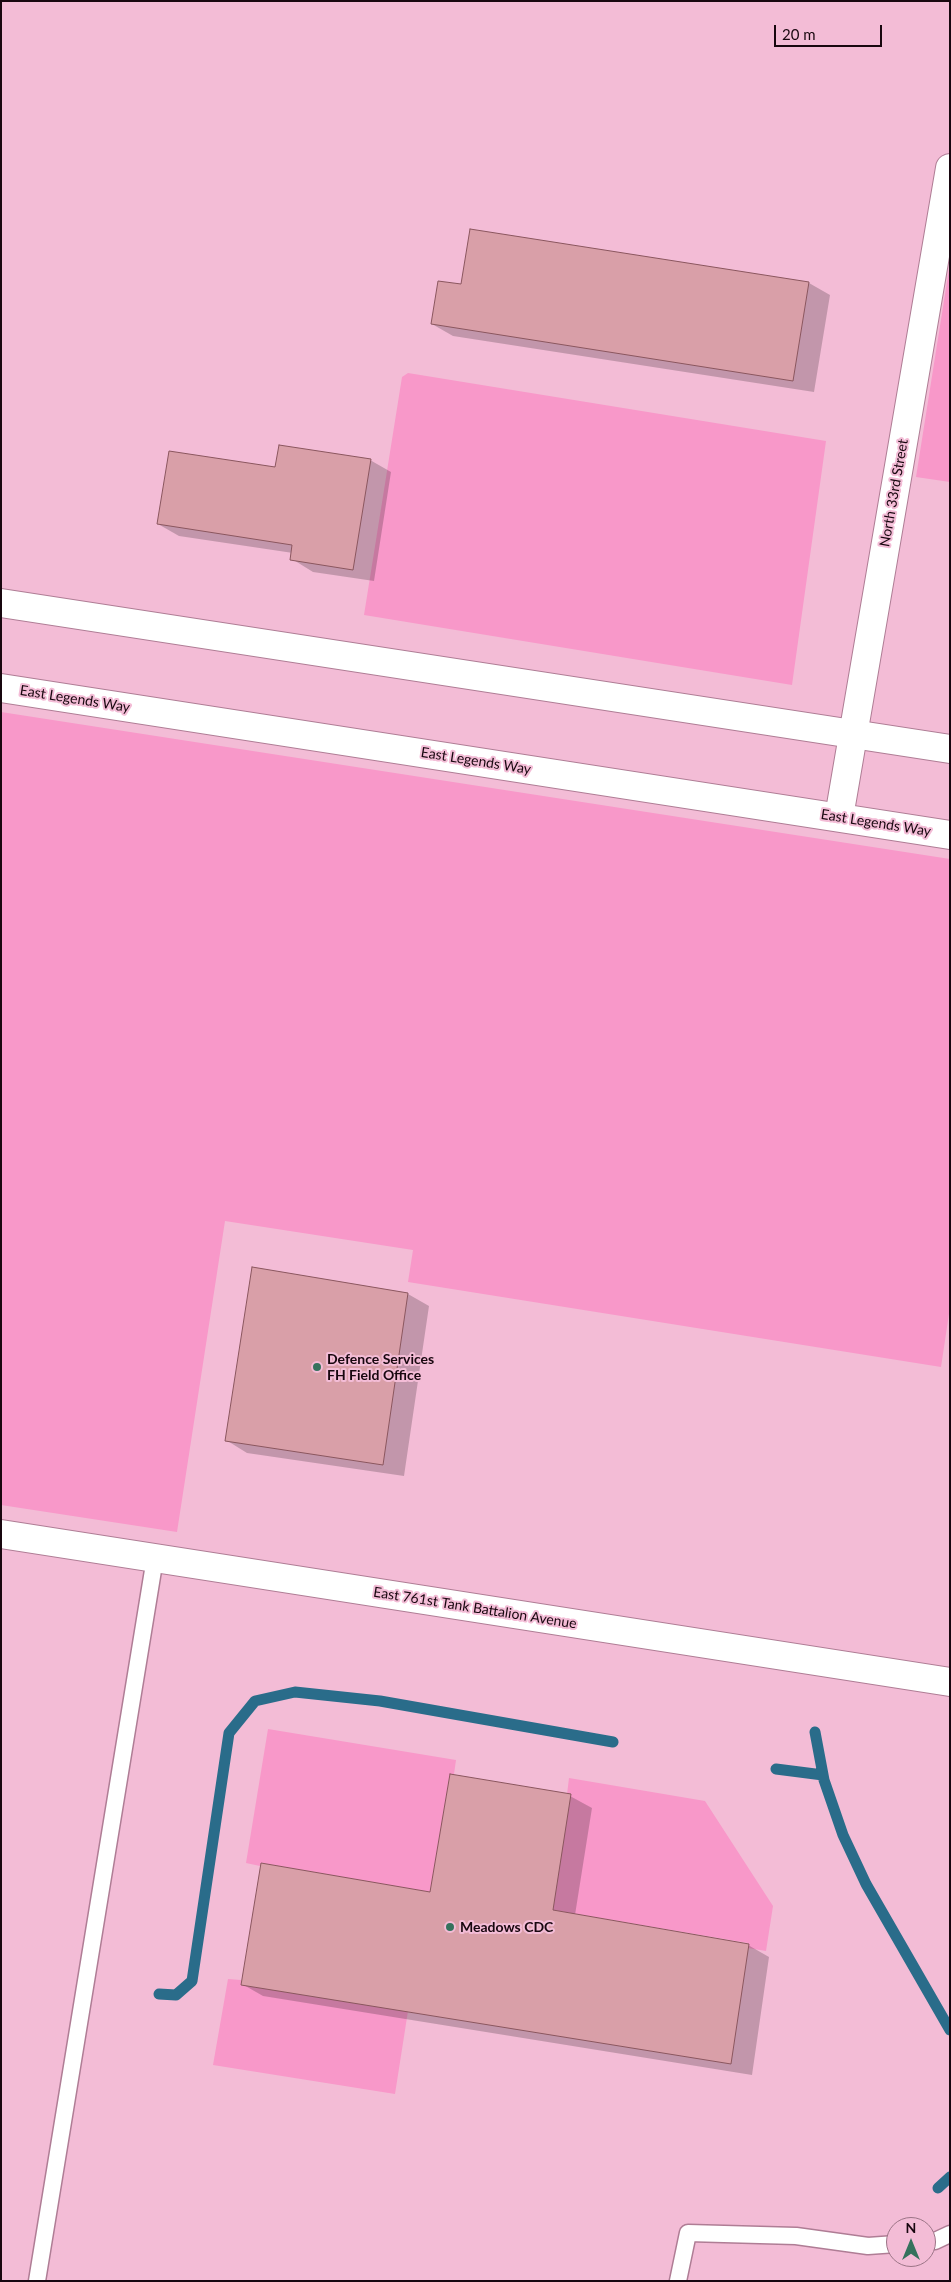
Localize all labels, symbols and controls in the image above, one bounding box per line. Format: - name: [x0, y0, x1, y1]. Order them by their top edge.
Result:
- scale bar: [776, 15, 884, 47]
- text: 20 m: [782, 25, 816, 43]
- street label: North 33rd Street: [876, 438, 912, 548]
- street label: East Legends Way: [19, 682, 131, 716]
- street label: East Legends Way: [420, 744, 532, 778]
- street label: East Legends Way: [820, 806, 932, 840]
- place label: Defence Services FH Field Office: [327, 1351, 434, 1384]
- marker: Defence Services FH Field Office: [311, 1361, 323, 1373]
- street label: East 761st Tank Battalion Avenue: [372, 1584, 578, 1632]
- place label: Meadows CDC: [460, 1919, 553, 1935]
- marker: Meadows CDC: [444, 1921, 456, 1933]
- north arrow: [886, 2217, 936, 2267]
- text: N: [906, 2219, 916, 2236]

